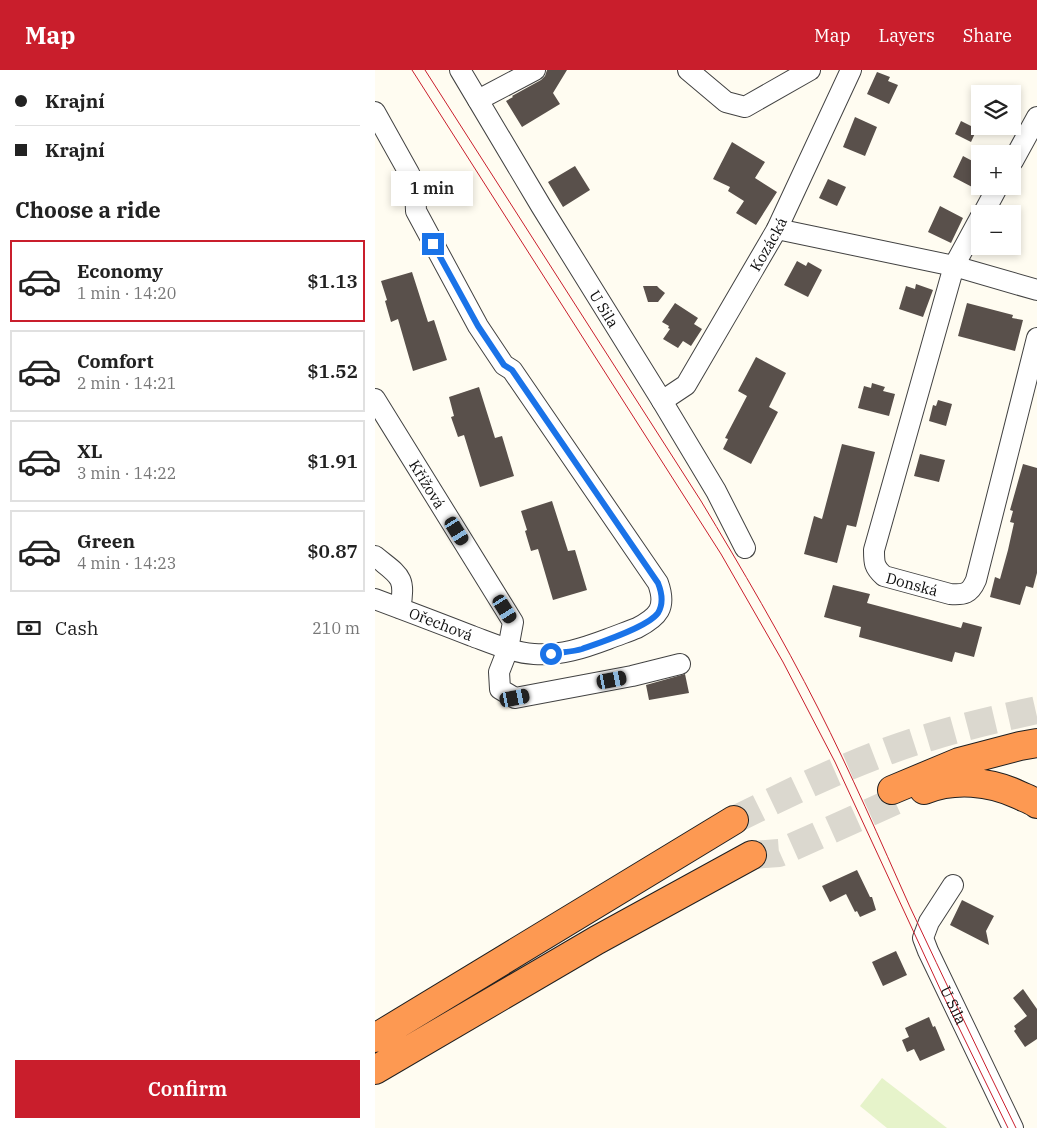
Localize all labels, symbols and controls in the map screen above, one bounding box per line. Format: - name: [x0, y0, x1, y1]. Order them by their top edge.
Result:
- text: Map: [25, 19, 75, 51]
- text: Map: [814, 24, 851, 47]
- text: Layers: [879, 24, 935, 47]
- text: Share: [963, 24, 1012, 47]
- map controls: [971, 85, 1021, 255]
- button: layers: [971, 85, 1021, 135]
- text: Krajní: [45, 89, 105, 113]
- text: Krajní: [45, 138, 105, 162]
- button: +: [971, 145, 1021, 195]
- callout: 1 min: [392, 171, 474, 206]
- text: 1 min: [410, 178, 454, 198]
- text: Choose a ride: [15, 195, 161, 224]
- button: −: [971, 205, 1021, 255]
- street label: Kozácká: [745, 214, 791, 274]
- route end: [422, 233, 444, 255]
- icon: car: [17, 259, 62, 304]
- text: Economy: [77, 259, 163, 283]
- text: $1.13: [307, 269, 358, 293]
- text: 1 min · 14:20: [77, 283, 176, 303]
- street label: U Sila: [586, 286, 623, 331]
- icon: car: [17, 349, 62, 394]
- text: Comfort: [77, 349, 154, 373]
- text: $1.52: [307, 359, 358, 383]
- text: 2 min · 14:21: [77, 373, 176, 393]
- icon: car: [17, 439, 62, 484]
- text: XL: [77, 439, 103, 463]
- text: $1.91: [307, 449, 358, 473]
- street label: Křížová: [405, 456, 450, 512]
- text: 3 min · 14:22: [77, 463, 176, 483]
- car: [442, 514, 471, 548]
- icon: car: [17, 529, 62, 574]
- text: Green: [77, 529, 135, 553]
- text: $0.87: [307, 539, 358, 563]
- text: 4 min · 14:23: [77, 553, 176, 573]
- street label: Donská: [884, 568, 940, 600]
- car: [490, 592, 519, 626]
- street label: Ořechová: [406, 603, 476, 645]
- icon: cash: [15, 614, 43, 642]
- text: Cash: [55, 616, 99, 640]
- text: 210 m: [312, 618, 360, 638]
- route start: [540, 643, 562, 665]
- car: [595, 670, 628, 690]
- car: [498, 688, 531, 708]
- street label: U Sila: [937, 982, 971, 1027]
- button: Confirm: [15, 1060, 360, 1118]

